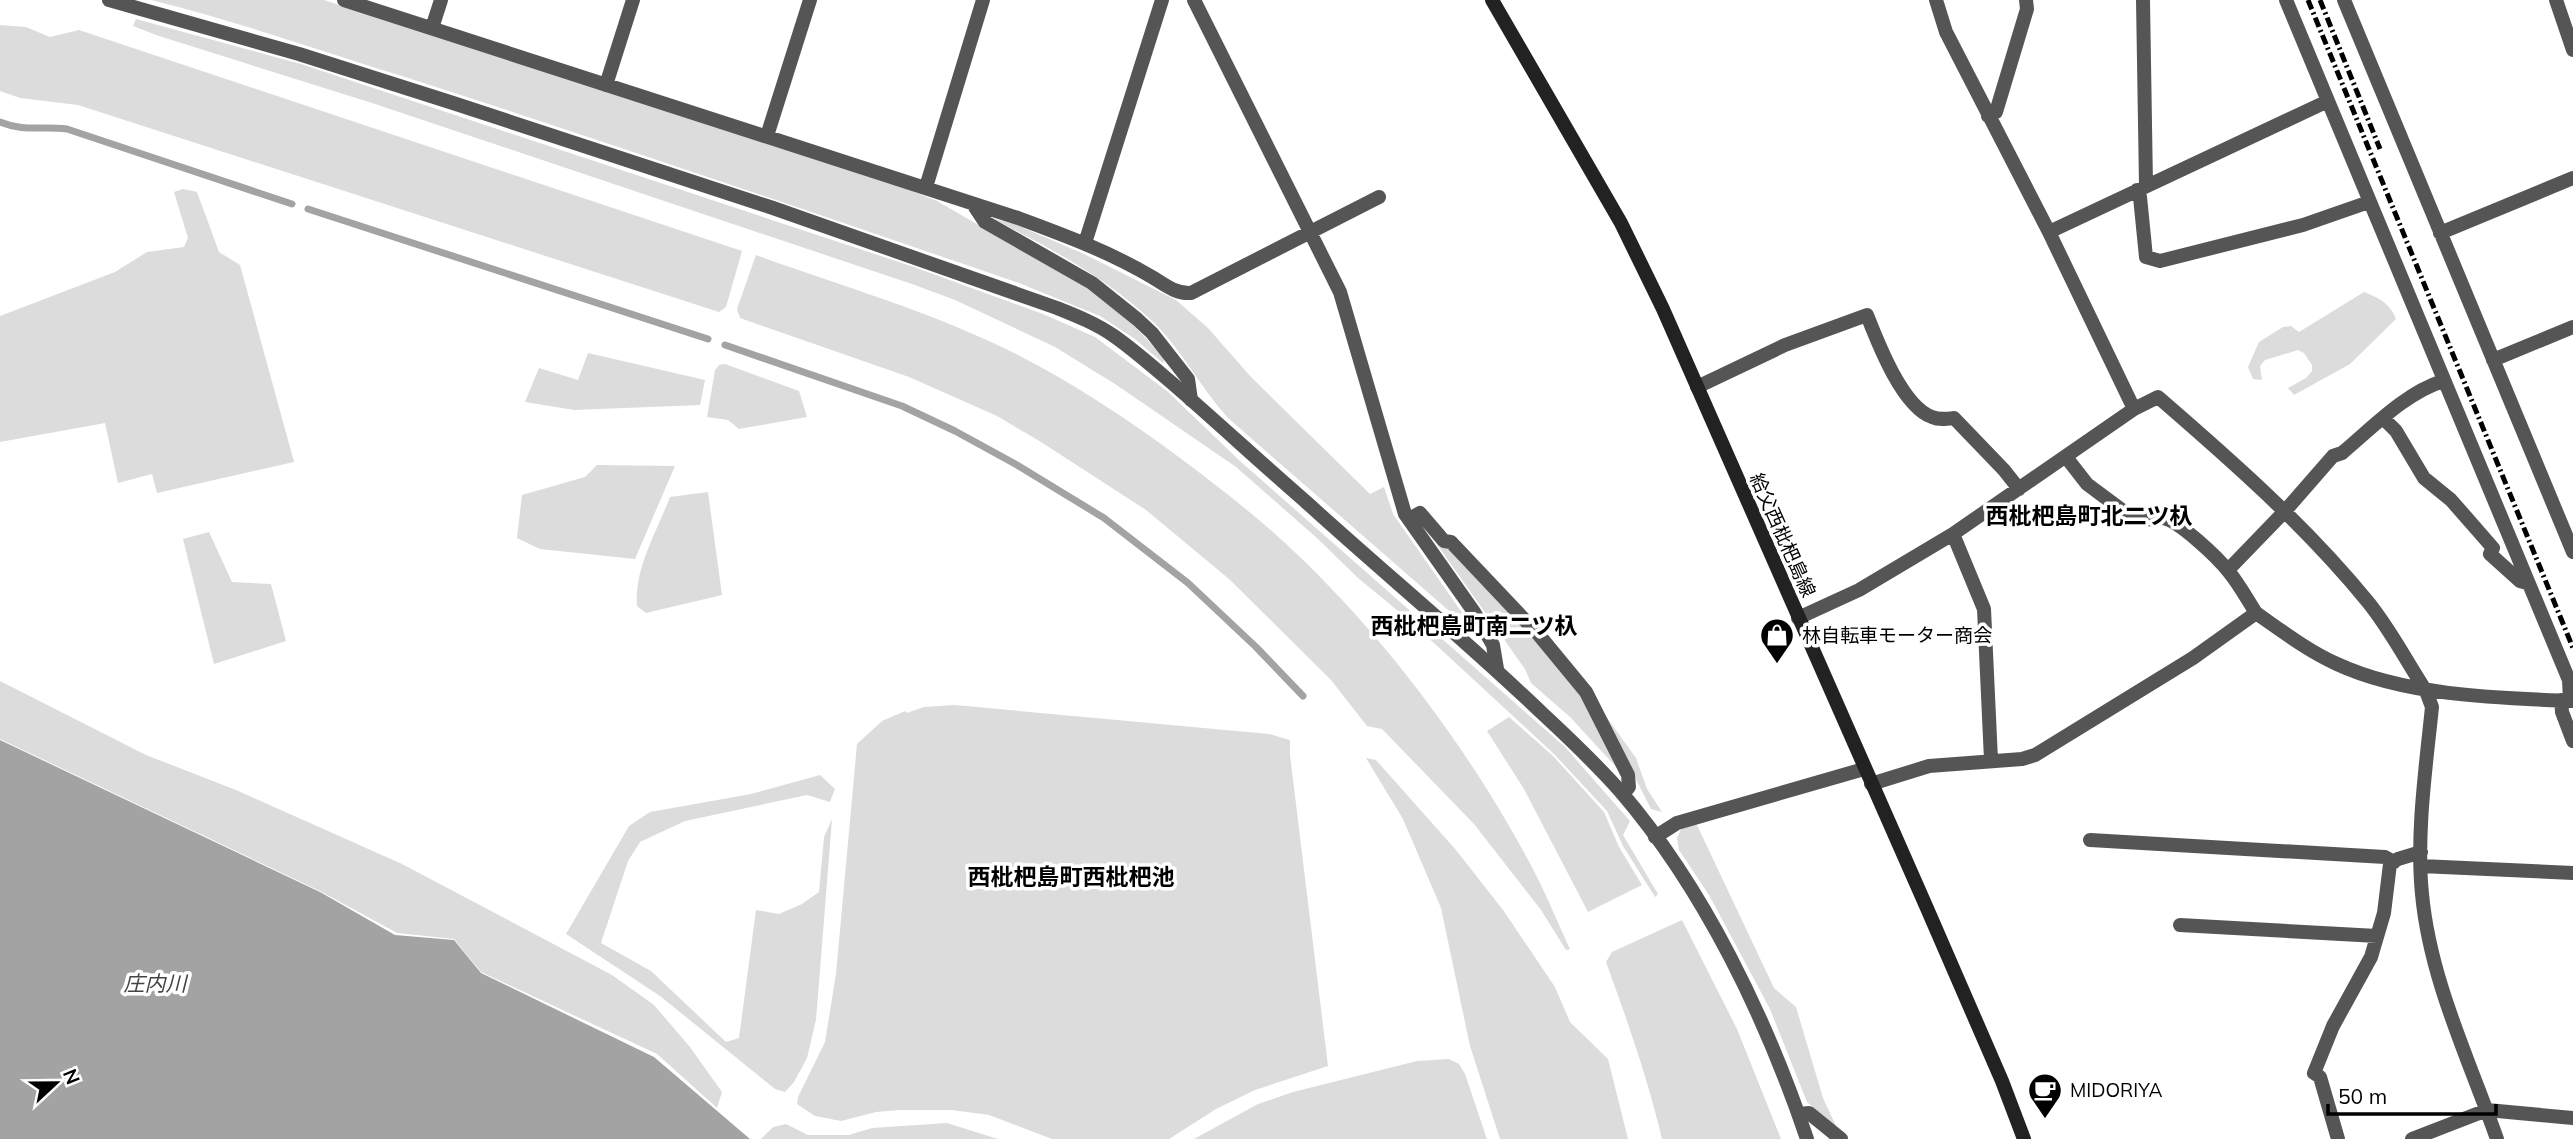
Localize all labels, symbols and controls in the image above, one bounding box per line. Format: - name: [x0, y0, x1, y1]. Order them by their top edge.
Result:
- street label: 給父西枇杷島線: [1745, 469, 1821, 601]
- district label: 西枇杷島町北二ツ杁: [1986, 501, 2193, 530]
- district label: 西枇杷島町南二ツ杁: [1371, 611, 1578, 640]
- shop icon: 林自転車モーター商会: [1758, 616, 1796, 665]
- place label: 林自転車モーター商会: [1802, 623, 1992, 647]
- district label: 西枇杷島町西枇杷池: [968, 862, 1175, 891]
- water label: 庄内川: [124, 970, 188, 996]
- north arrow: [21, 1048, 91, 1118]
- text: N: [58, 1065, 86, 1088]
- cafe icon: MIDORIYA: [2026, 1071, 2064, 1120]
- scale bar: [2328, 1072, 2496, 1116]
- place label: MIDORIYA: [2070, 1078, 2162, 1102]
- text: 50 m: [2338, 1083, 2387, 1109]

